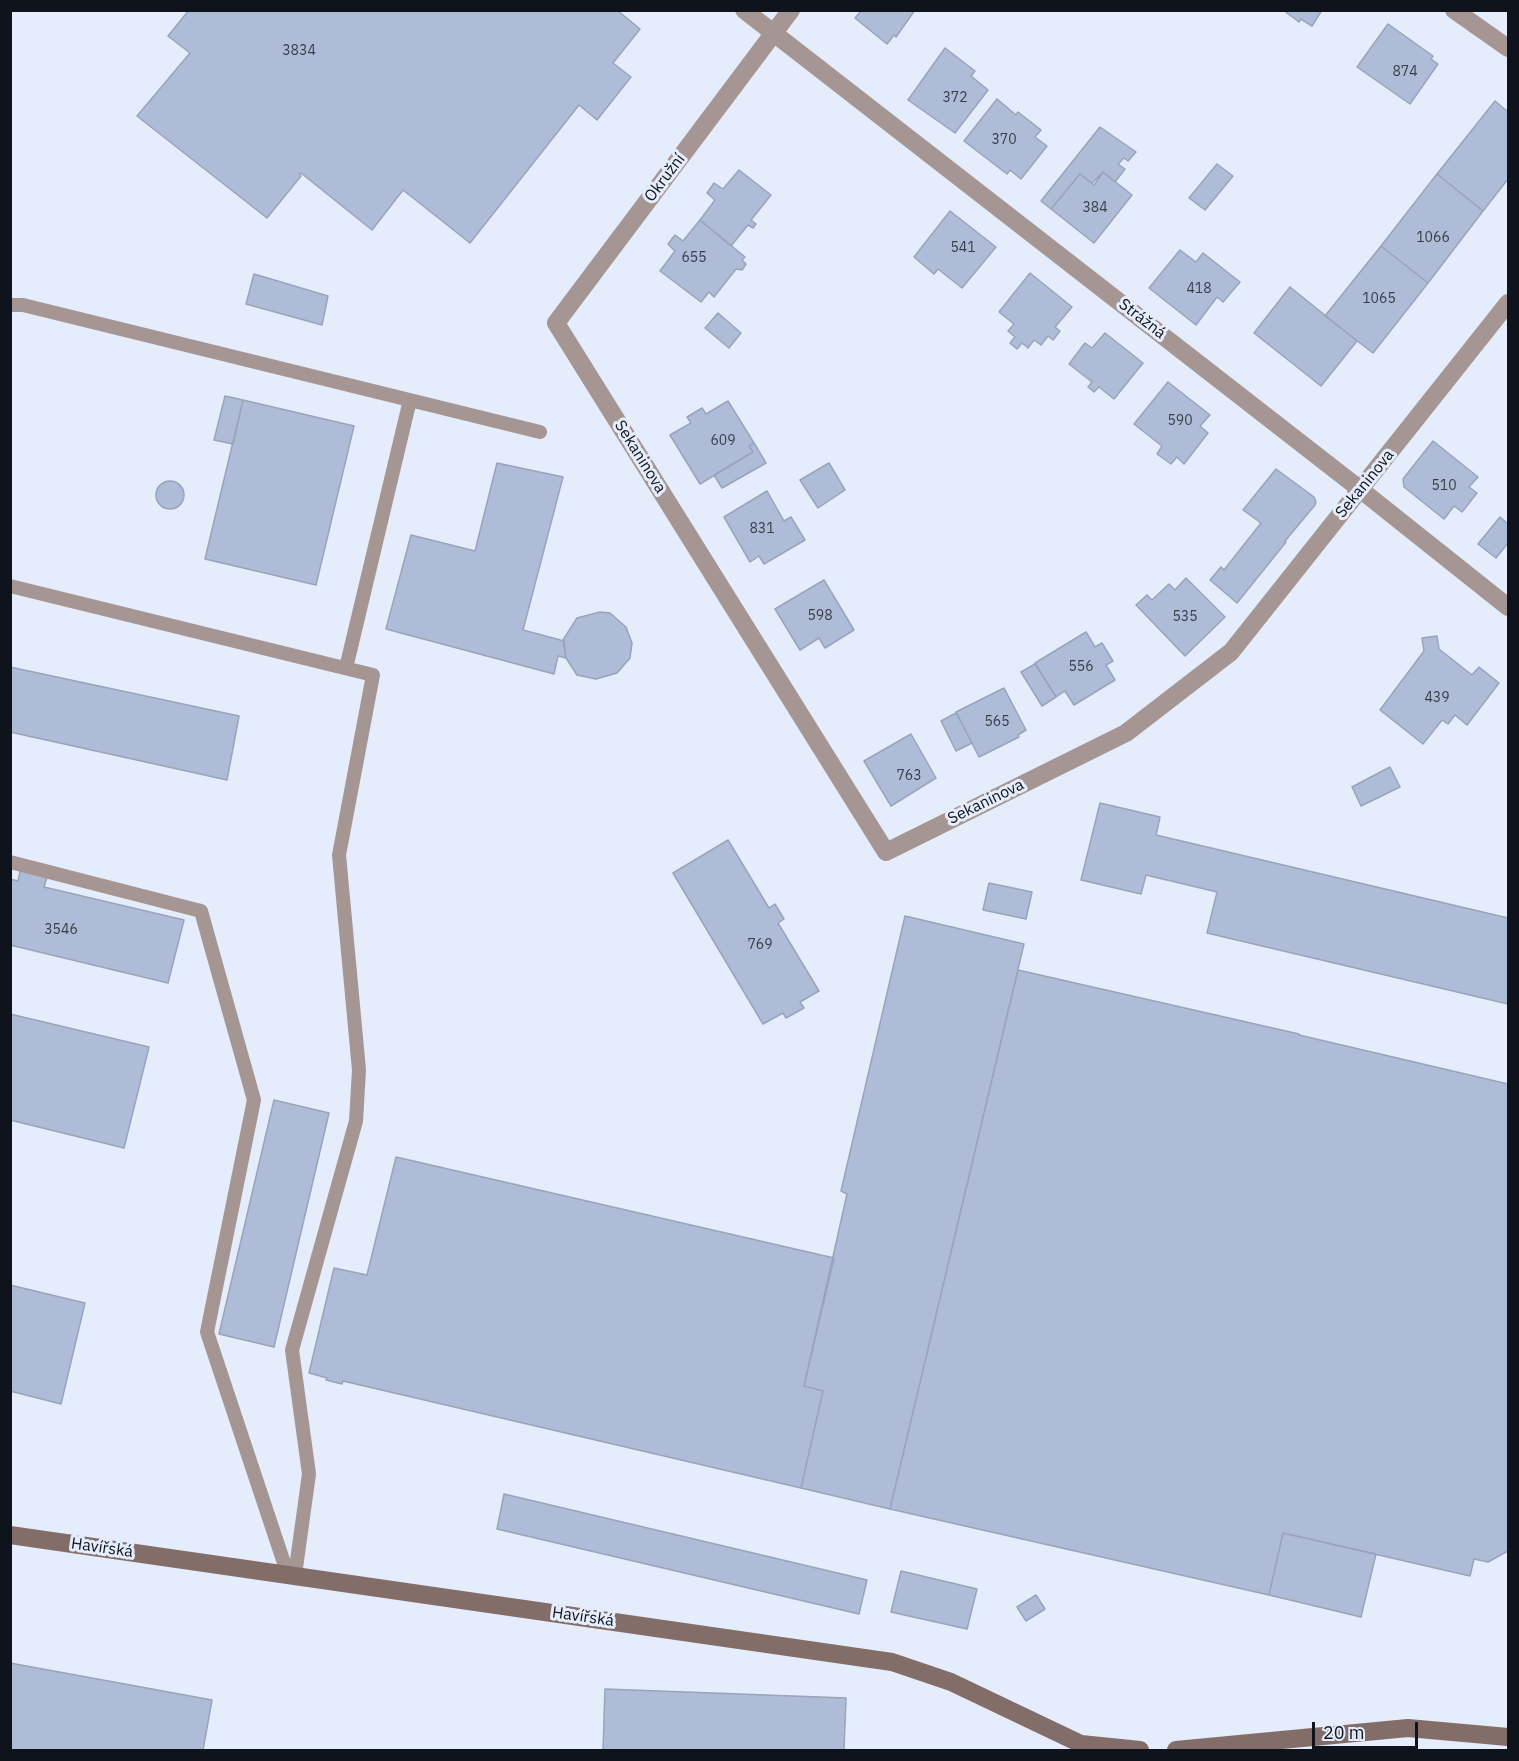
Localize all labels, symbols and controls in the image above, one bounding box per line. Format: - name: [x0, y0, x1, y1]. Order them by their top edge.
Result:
- house number: 3834: [282, 43, 316, 59]
- house number: 874: [1392, 64, 1418, 80]
- house number: 372: [942, 90, 968, 106]
- house number: 370: [991, 132, 1017, 148]
- street label: Okružní: [641, 150, 689, 206]
- house number: 384: [1082, 200, 1108, 216]
- house number: 1066: [1416, 230, 1450, 246]
- house number: 541: [950, 240, 976, 256]
- house number: 655: [681, 250, 707, 266]
- house number: 418: [1186, 281, 1212, 297]
- house number: 1065: [1362, 291, 1396, 307]
- street label: Strážná: [1115, 295, 1169, 343]
- house number: 590: [1167, 413, 1193, 429]
- street label: Sekaninova: [610, 417, 670, 497]
- house number: 609: [710, 433, 736, 449]
- street label: Sekaninova: [1332, 446, 1398, 522]
- house number: 510: [1431, 478, 1457, 494]
- house number: 831: [749, 521, 775, 537]
- house number: 598: [807, 608, 833, 624]
- house number: 535: [1172, 609, 1198, 625]
- house number: 556: [1068, 659, 1094, 675]
- house number: 439: [1424, 690, 1450, 706]
- house number: 565: [984, 714, 1010, 730]
- house number: 763: [896, 768, 922, 784]
- street label: Sekaninova: [945, 775, 1027, 829]
- house number: 3546: [44, 922, 78, 938]
- house number: 769: [747, 937, 773, 953]
- street label: Havířská: [70, 1534, 134, 1562]
- street label: Havířská: [551, 1603, 615, 1631]
- scale bar: [1315, 1710, 1422, 1748]
- text: 20 m: [1323, 1721, 1365, 1744]

